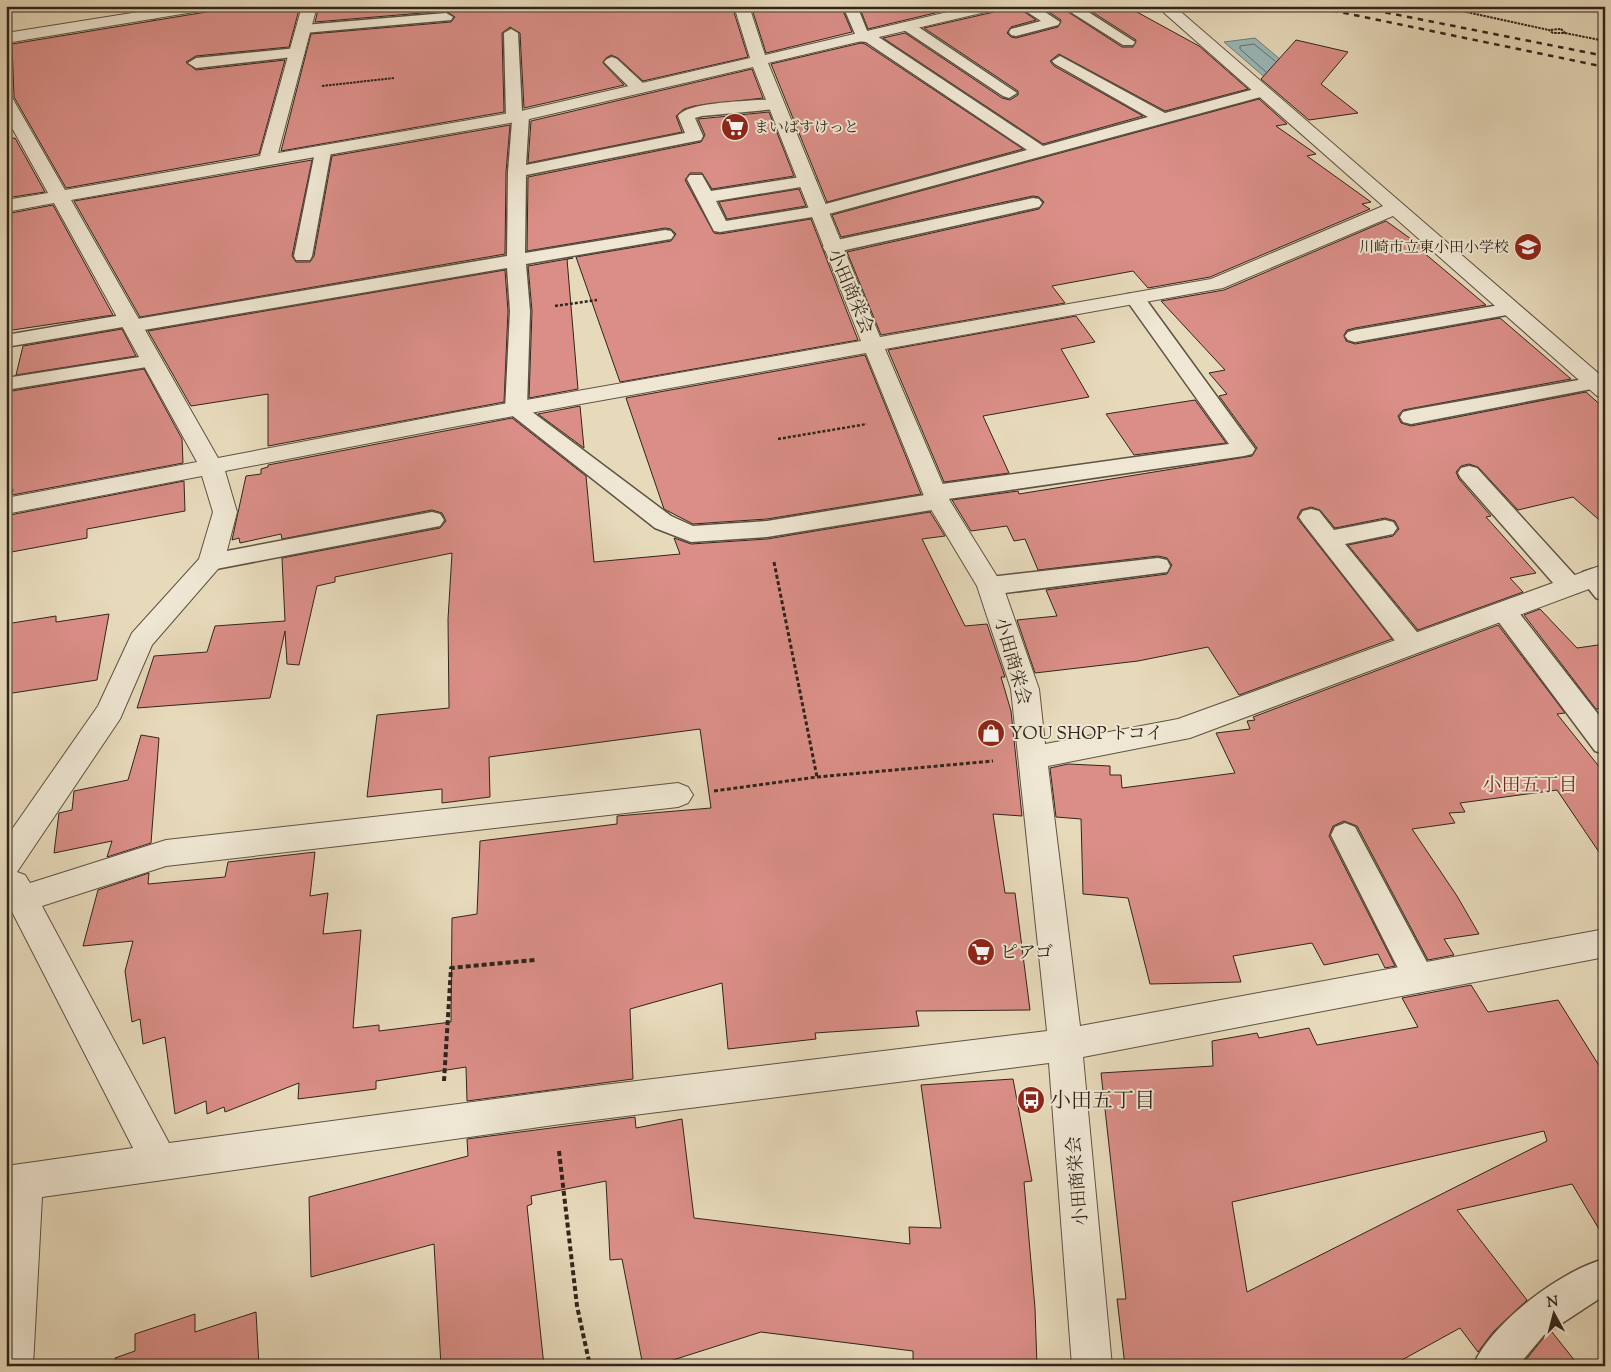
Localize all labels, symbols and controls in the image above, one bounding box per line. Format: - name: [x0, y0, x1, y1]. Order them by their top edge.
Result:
- supermarket icon: まいばすけっと: [720, 112, 750, 142]
- place label: まいばすけっと: [754, 118, 859, 139]
- school or university icon: 川崎市立東小田小学校: [1513, 232, 1543, 262]
- place label: 川崎市立東小田小学校: [1359, 238, 1509, 259]
- street label: 小田商栄会: [820, 245, 879, 338]
- street label: 小田商栄会: [986, 615, 1036, 708]
- shop icon: YOU SHOP トコイ: [976, 718, 1006, 748]
- place label: YOU SHOP トコイ: [1010, 722, 1163, 748]
- district label: 小田五丁目: [1482, 773, 1578, 800]
- supermarket icon: ピアゴ: [966, 937, 996, 967]
- place label: ピアゴ: [1000, 941, 1053, 967]
- bus stop icon: 小田五丁目: [1016, 1085, 1046, 1115]
- place label: 小田五丁目: [1050, 1087, 1155, 1117]
- street label: 小田商栄会: [1062, 1135, 1096, 1227]
- north arrow: [1528, 1290, 1578, 1340]
- text: N: [1546, 1292, 1559, 1314]

